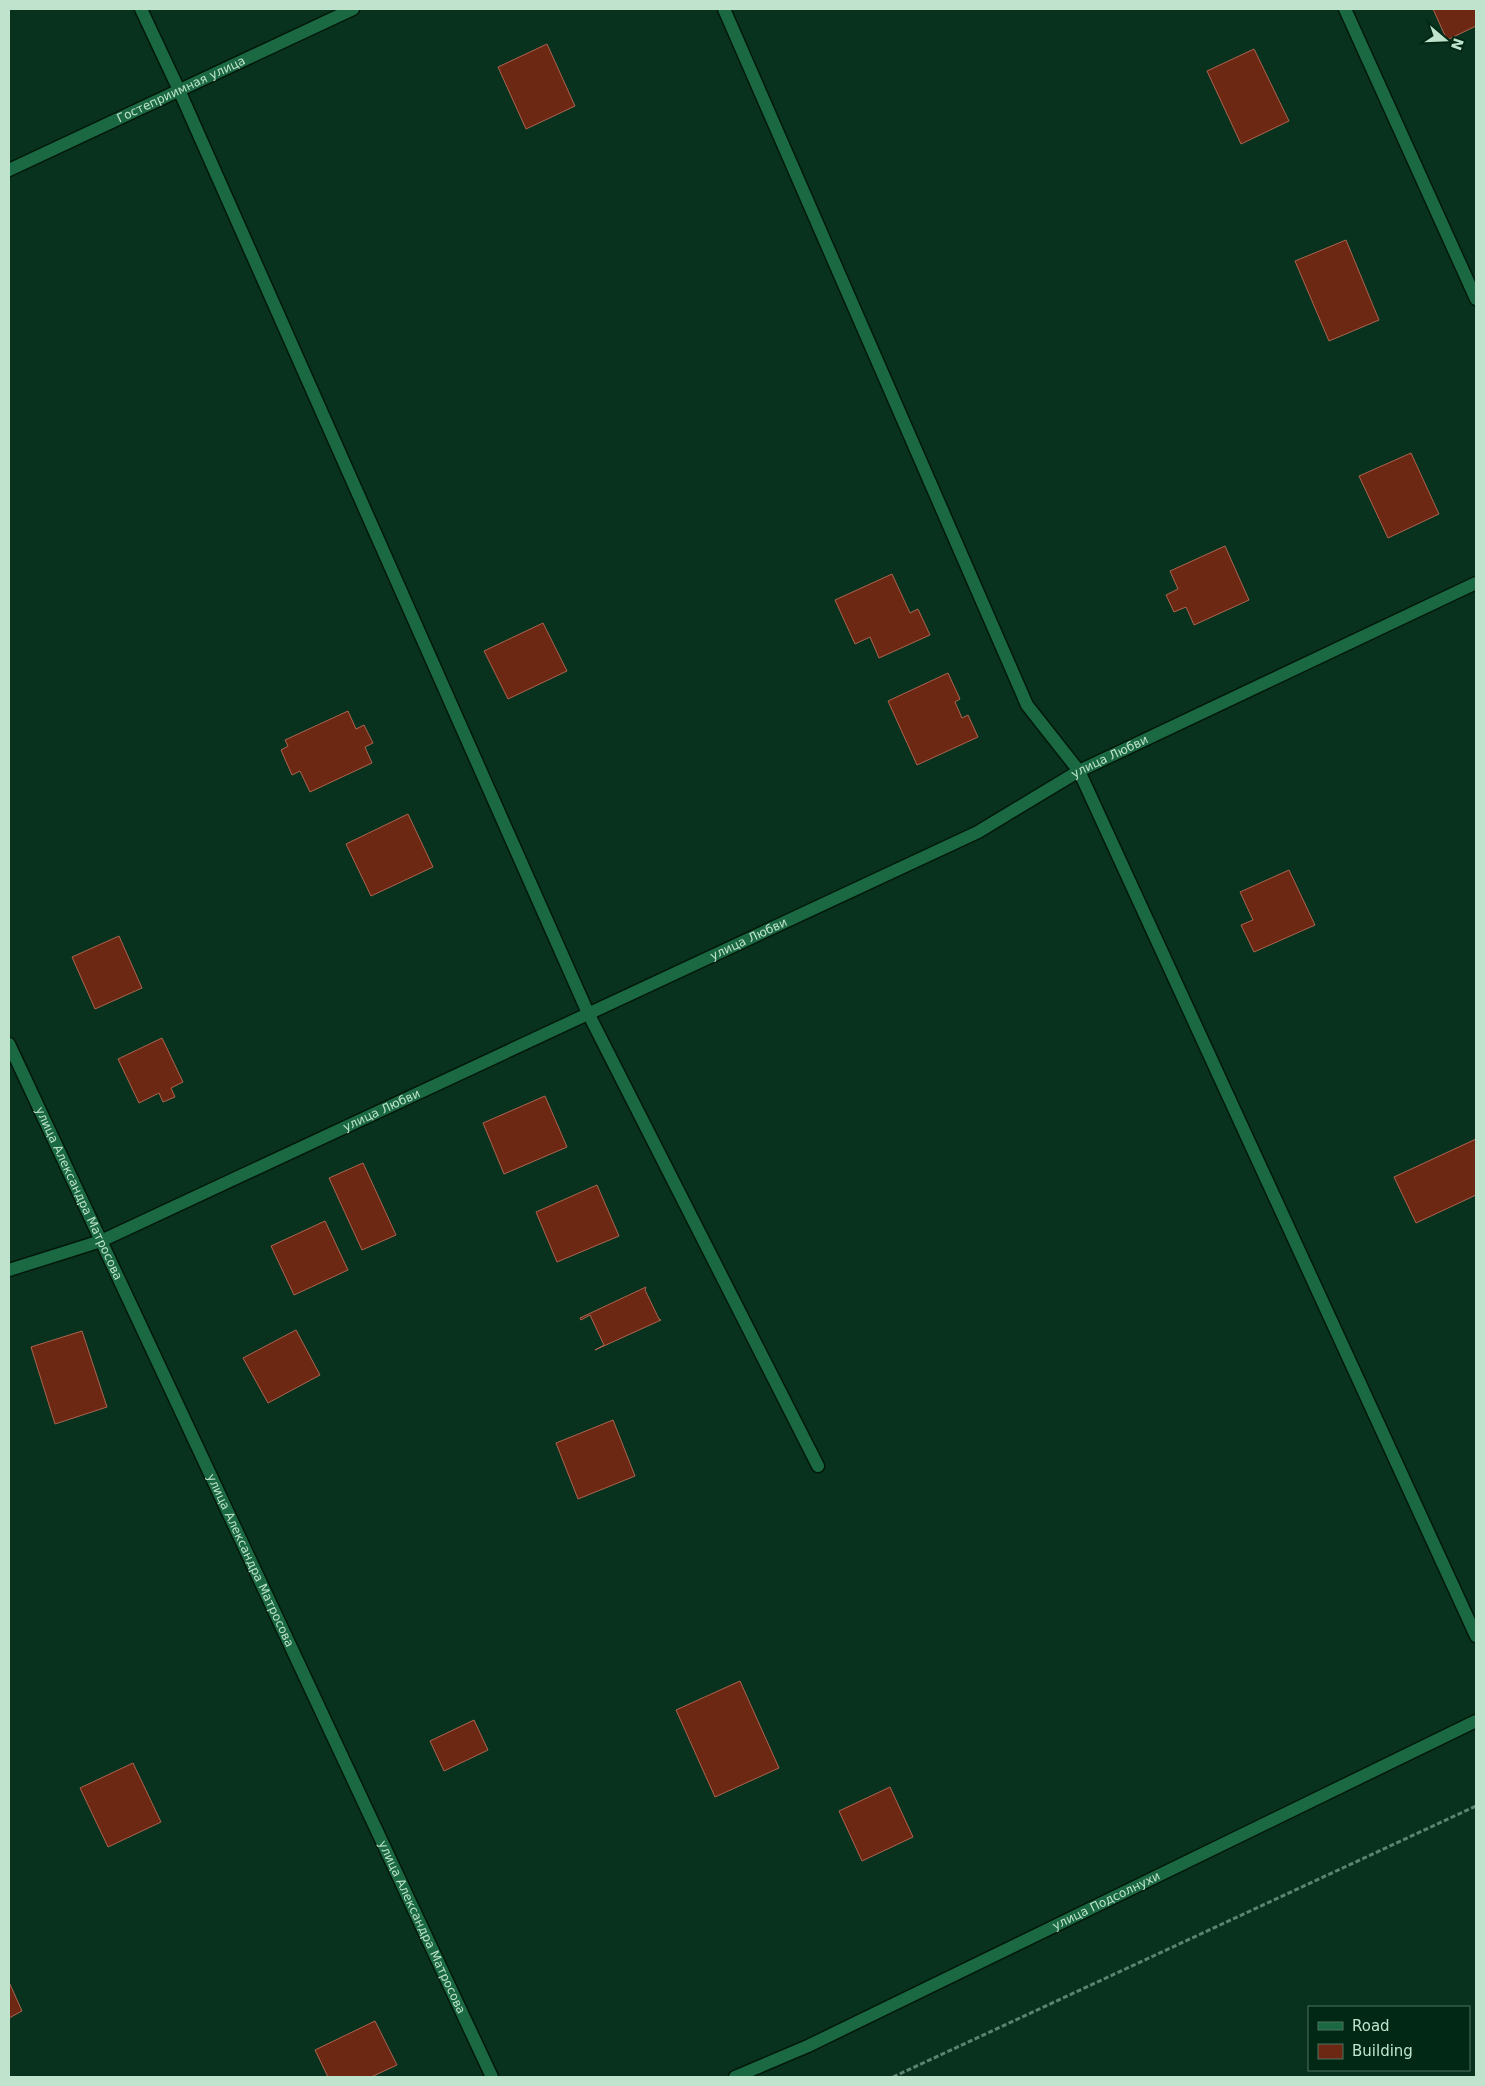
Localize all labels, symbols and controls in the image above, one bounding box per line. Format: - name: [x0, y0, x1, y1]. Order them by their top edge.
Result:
- north arrow: [1420, 15, 1470, 65]
- text: N: [1448, 36, 1467, 52]
- street label: Гостеприимная улица: [115, 53, 248, 126]
- street label: улица Любви: [1069, 732, 1150, 781]
- street label: улица Любви: [708, 915, 789, 963]
- street label: улица Любви: [341, 1086, 422, 1134]
- street label: улица Александра Матросова: [32, 1105, 125, 1282]
- street label: улица Александра Матросова: [204, 1472, 297, 1649]
- street label: улица Александра Матросова: [375, 1838, 468, 2016]
- street label: улица Подсолнухи: [1050, 1869, 1162, 1933]
- legend: [1308, 2006, 1470, 2071]
- text: Road: [1352, 2017, 1390, 2035]
- text: Building: [1352, 2042, 1413, 2060]

